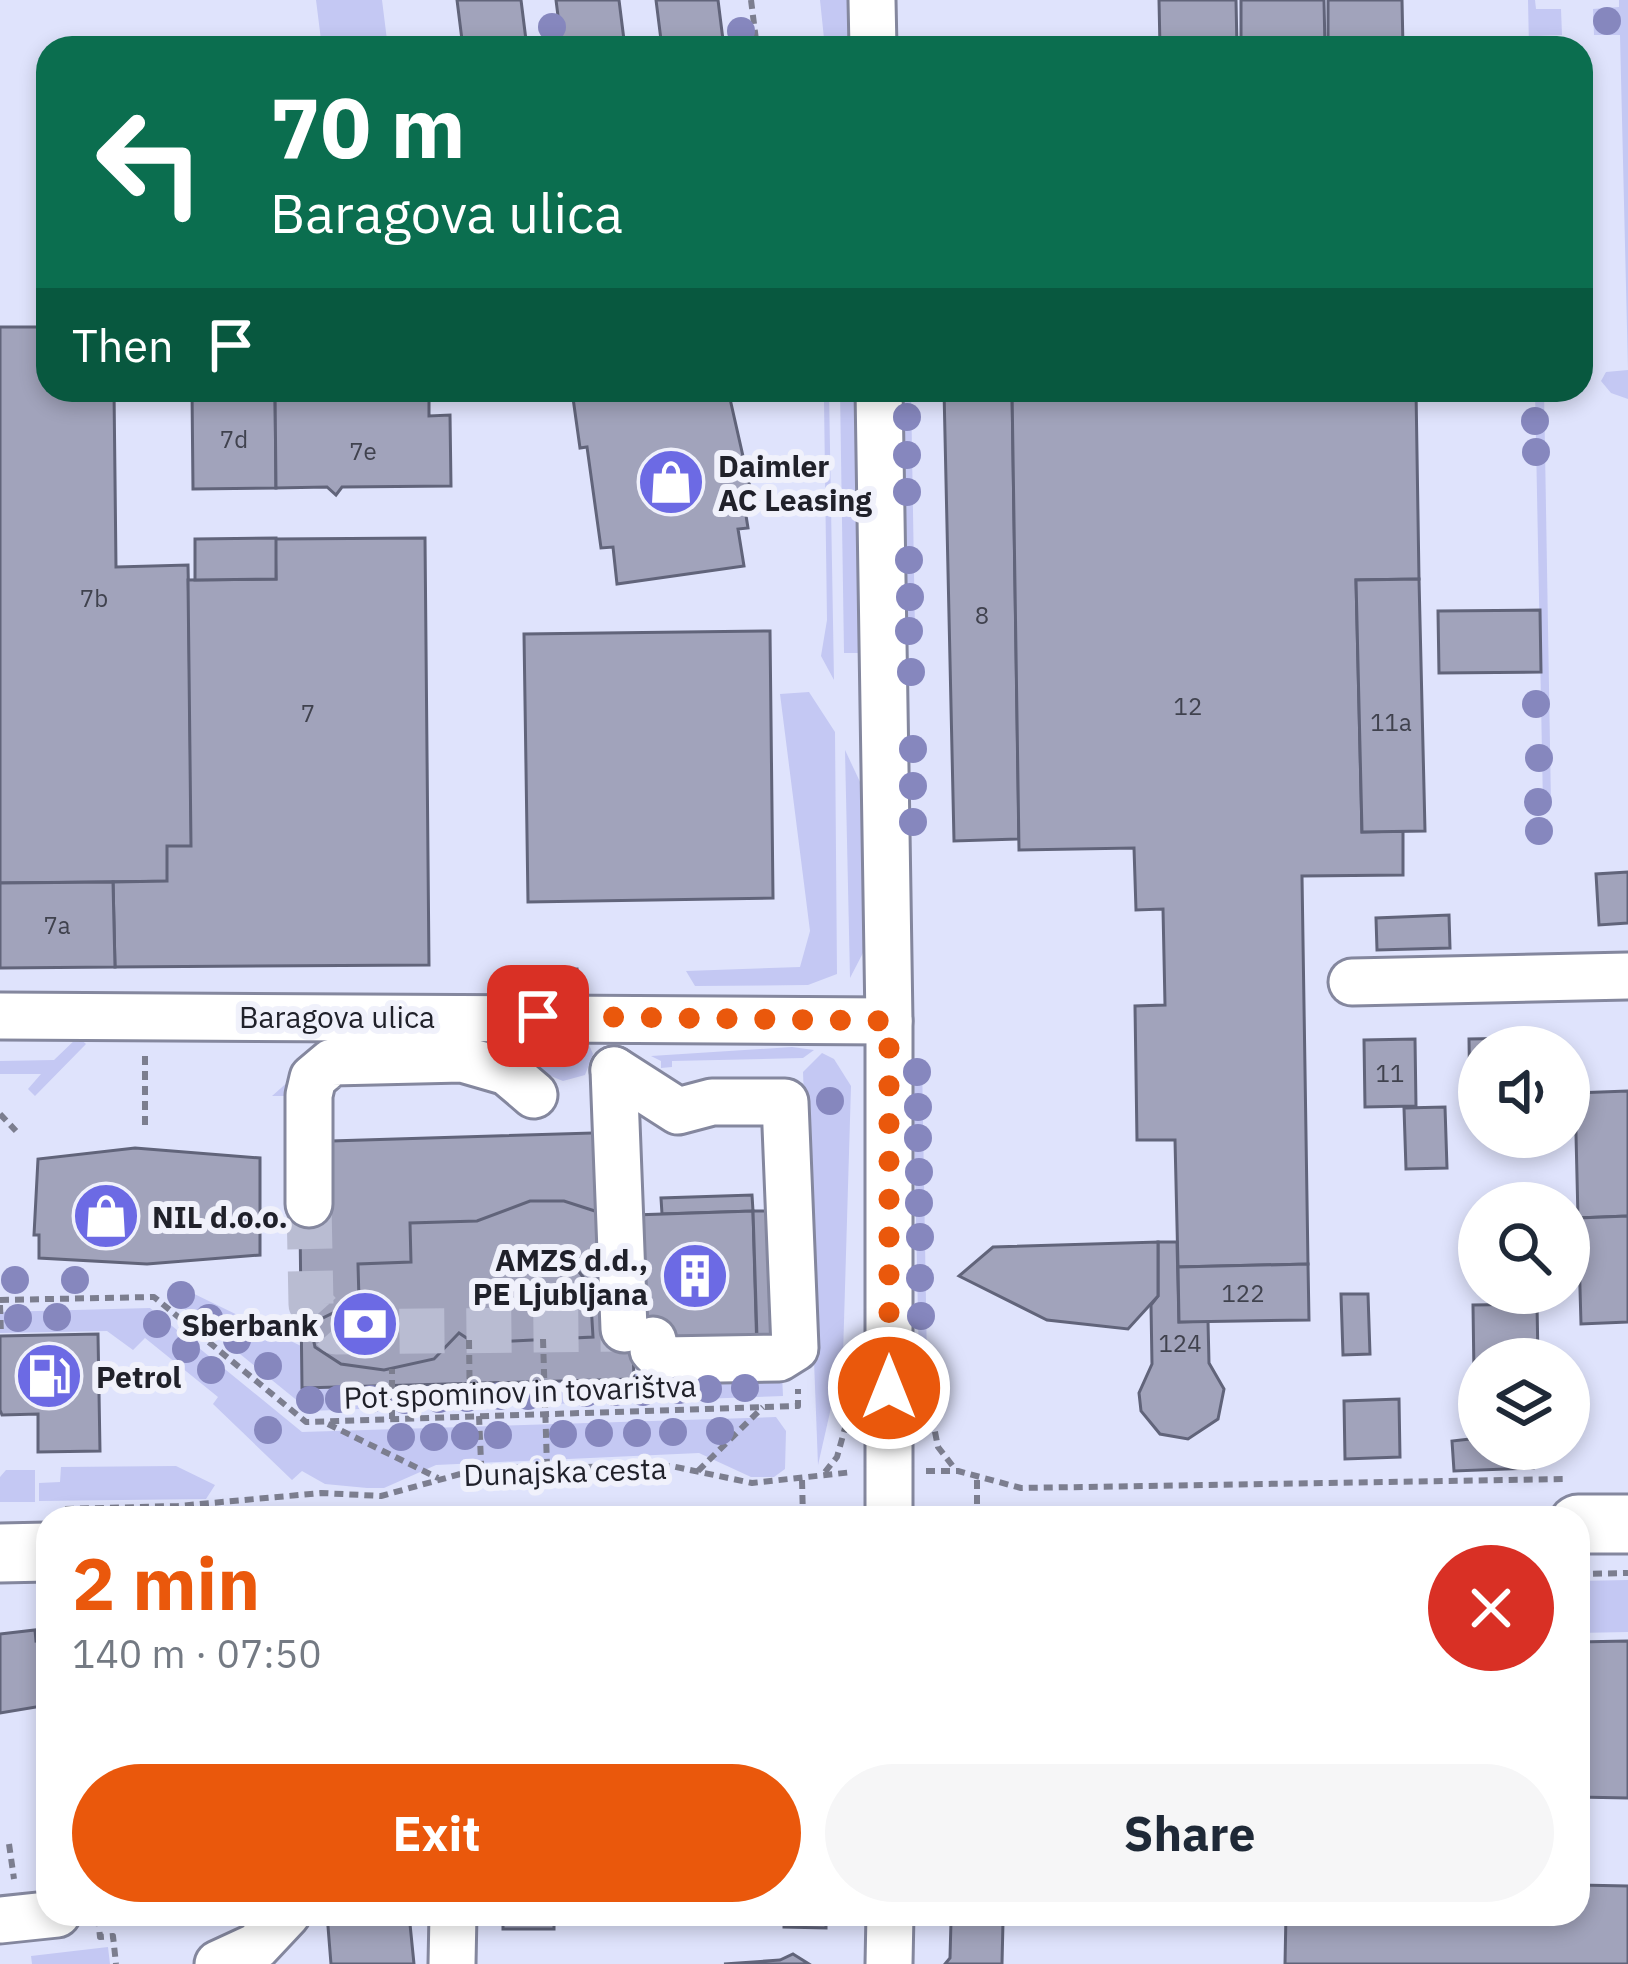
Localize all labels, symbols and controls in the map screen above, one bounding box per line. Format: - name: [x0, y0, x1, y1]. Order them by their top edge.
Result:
- text: 70 m: [270, 72, 466, 181]
- icon: left: [72, 84, 228, 240]
- text: Baragova ulica: [270, 178, 623, 248]
- icon: arrive: [198, 312, 264, 378]
- text: Then: [72, 316, 174, 374]
- house number: 7d: [220, 423, 248, 455]
- house number: 7e: [349, 435, 377, 467]
- place label: Daimler AC Leasing: [718, 446, 872, 519]
- shop icon: Daimler AC Leasing: [636, 447, 706, 517]
- house number: 7b: [80, 582, 108, 614]
- house number: 8: [975, 599, 989, 631]
- house number: 12: [1174, 690, 1202, 722]
- house number: 7: [301, 697, 315, 729]
- house number: 11a: [1370, 706, 1412, 738]
- house number: 7a: [43, 909, 71, 941]
- pin: [487, 965, 589, 1067]
- icon: arrive: [505, 983, 571, 1049]
- street label: Baragova ulica: [239, 997, 435, 1036]
- map controls: [1458, 1026, 1590, 1470]
- button: sound: [1458, 1026, 1590, 1158]
- house number: 11: [1376, 1057, 1404, 1089]
- shop icon: NIL d.o.o.: [71, 1181, 141, 1251]
- button: search: [1458, 1182, 1590, 1314]
- place label: NIL d.o.o.: [152, 1197, 288, 1236]
- place label: AMZS d.d., PE Ljubljana: [473, 1240, 648, 1313]
- building icon: AMZS d.d., PE Ljubljana: [660, 1241, 730, 1311]
- house number: 122: [1221, 1277, 1265, 1309]
- bank icon: Sberbank: [330, 1289, 400, 1359]
- place label: Sberbank: [182, 1305, 319, 1344]
- position arrow: [826, 1325, 952, 1451]
- house number: 124: [1158, 1327, 1202, 1359]
- button: layers: [1458, 1338, 1590, 1470]
- fuel station icon: Petrol: [14, 1341, 84, 1411]
- place label: Petrol: [96, 1357, 181, 1396]
- street label: Pot spominov in tovarištva: [343, 1365, 697, 1417]
- street label: Dunajska cesta: [463, 1448, 667, 1494]
- text: 2 min: [72, 1536, 260, 1630]
- button: close: [1428, 1545, 1554, 1671]
- text: 140 m · 07:50: [72, 1628, 322, 1679]
- button: Exit: [72, 1764, 801, 1902]
- button: Share: [825, 1764, 1554, 1902]

